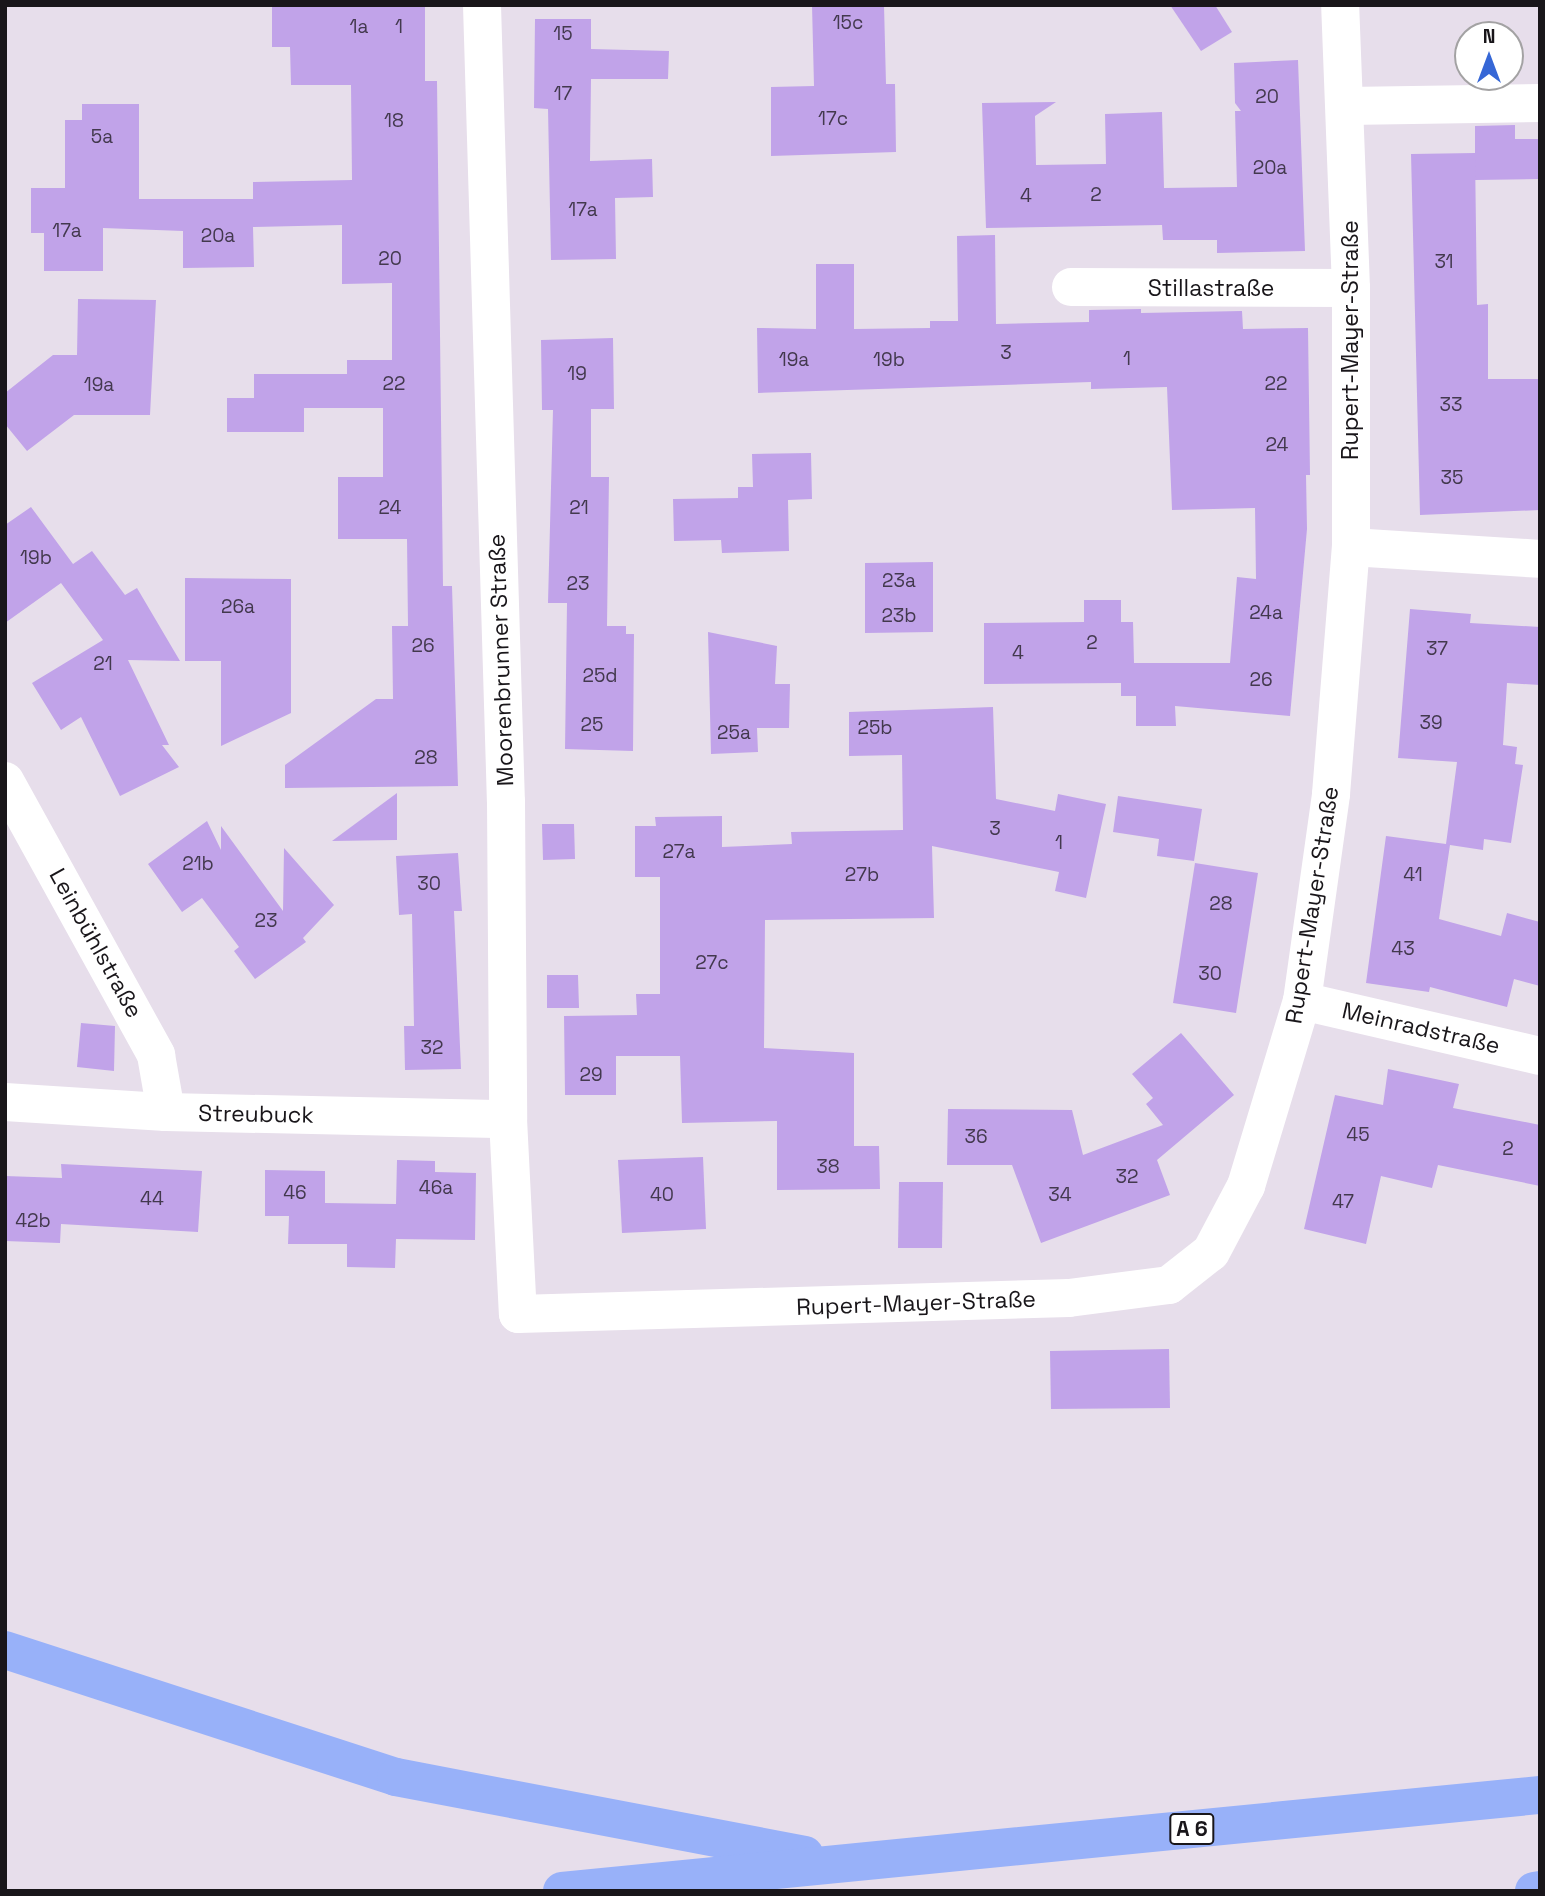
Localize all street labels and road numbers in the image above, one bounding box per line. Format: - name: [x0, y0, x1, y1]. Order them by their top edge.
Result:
- street label: Rupert-Mayer-Straße: [1336, 220, 1364, 460]
- street label: Stillastraße: [1148, 274, 1274, 302]
- street label: Moorenbrunner Straße: [483, 533, 519, 787]
- street label: Rupert-Mayer-Straße: [1280, 784, 1344, 1026]
- street label: Leinbühlstraße: [44, 864, 148, 1022]
- street label: Meinradstraße: [1339, 996, 1503, 1060]
- street label: Streubuck: [198, 1099, 314, 1129]
- street label: Rupert-Mayer-Straße: [796, 1285, 1036, 1321]
- road number: A 6: [1168, 1812, 1216, 1846]

